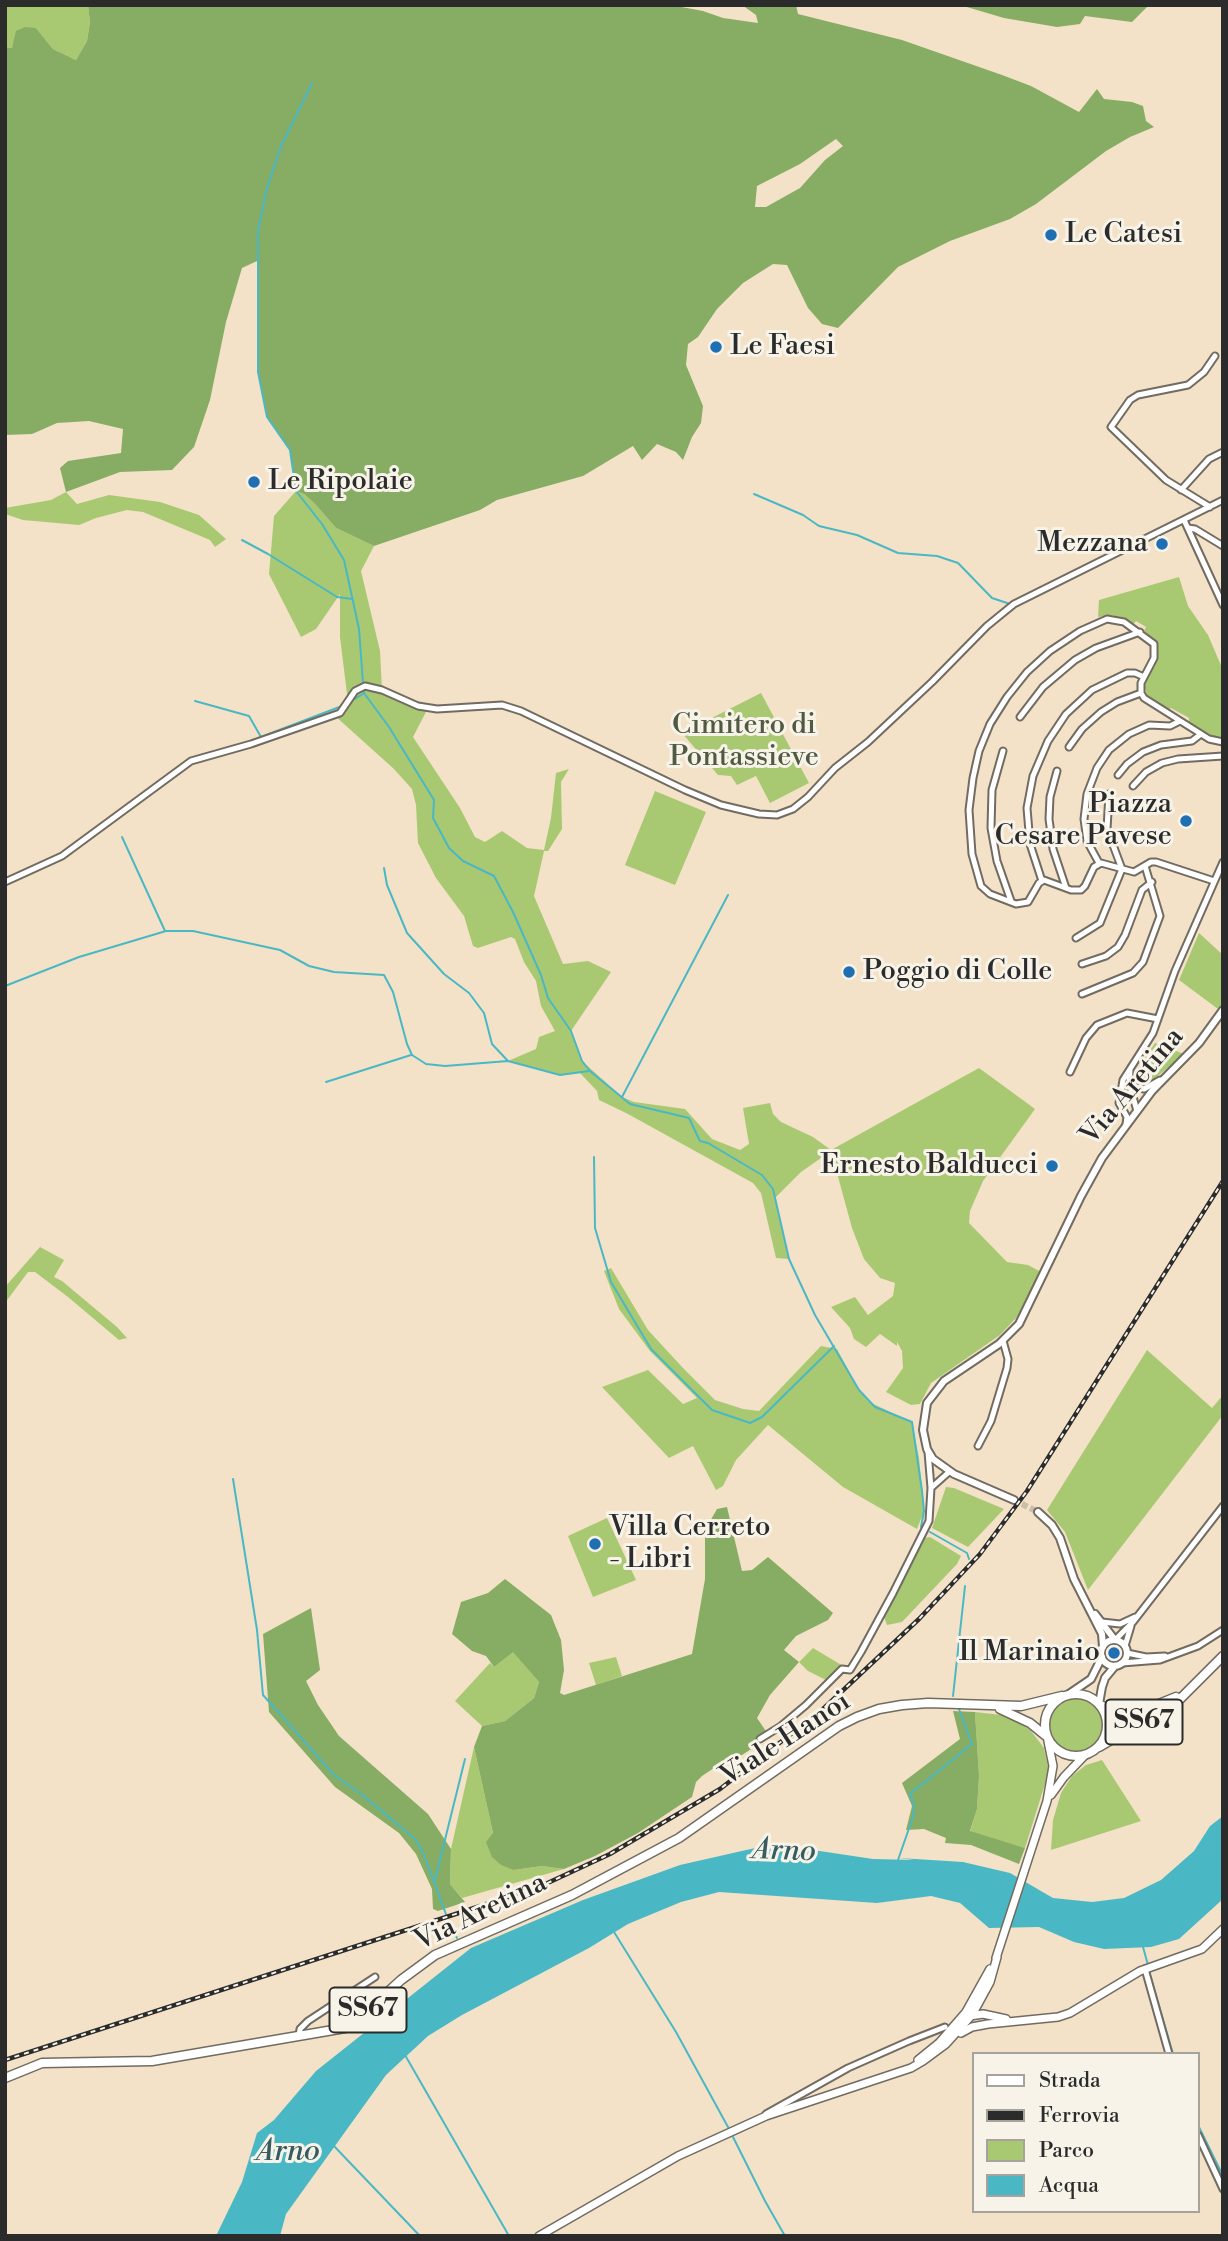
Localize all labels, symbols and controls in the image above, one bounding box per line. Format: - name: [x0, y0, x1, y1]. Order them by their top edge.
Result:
- place label: Le Catesi: [1065, 218, 1182, 252]
- marker: Le Catesi: [1043, 227, 1059, 243]
- place label: Le Faesi: [730, 330, 835, 364]
- marker: Le Faesi: [708, 339, 724, 355]
- place label: Le Ripolaie: [268, 465, 413, 499]
- marker: Le Ripolaie: [246, 474, 262, 490]
- place label: Mezzana: [1037, 527, 1148, 561]
- marker: Mezzana: [1154, 536, 1170, 552]
- park label: Cimitero di Pontassieve: [669, 709, 819, 775]
- place label: Piazza Cesare Pavese: [995, 788, 1172, 854]
- marker: Piazza Cesare Pavese: [1178, 813, 1194, 829]
- place label: Poggio di Colle: [863, 955, 1052, 989]
- marker: Poggio di Colle: [841, 964, 857, 980]
- street label: Via Aretina: [1074, 1021, 1192, 1153]
- place label: Ernesto Balducci: [820, 1149, 1038, 1183]
- marker: Ernesto Balducci: [1044, 1158, 1060, 1174]
- place label: Villa Cerreto - Libri: [609, 1511, 771, 1577]
- marker: Villa Cerreto - Libri: [587, 1536, 603, 1552]
- place label: Il Marinaio: [959, 1636, 1100, 1670]
- marker: Il Marinaio: [1106, 1645, 1122, 1661]
- street label: Viale Hanoi: [715, 1686, 857, 1794]
- road number: SS67: [1106, 1700, 1182, 1744]
- water label: Arno: [752, 1833, 816, 1871]
- street label: Via Aretina: [409, 1867, 553, 1959]
- road number: SS67: [330, 1988, 406, 2033]
- legend: [972, 2052, 1200, 2213]
- text: Strada: [1039, 2068, 1101, 2094]
- text: Ferrovia: [1039, 2103, 1120, 2129]
- water label: Arno: [256, 2135, 320, 2171]
- text: Parco: [1039, 2138, 1094, 2164]
- text: Acqua: [1039, 2173, 1099, 2199]

